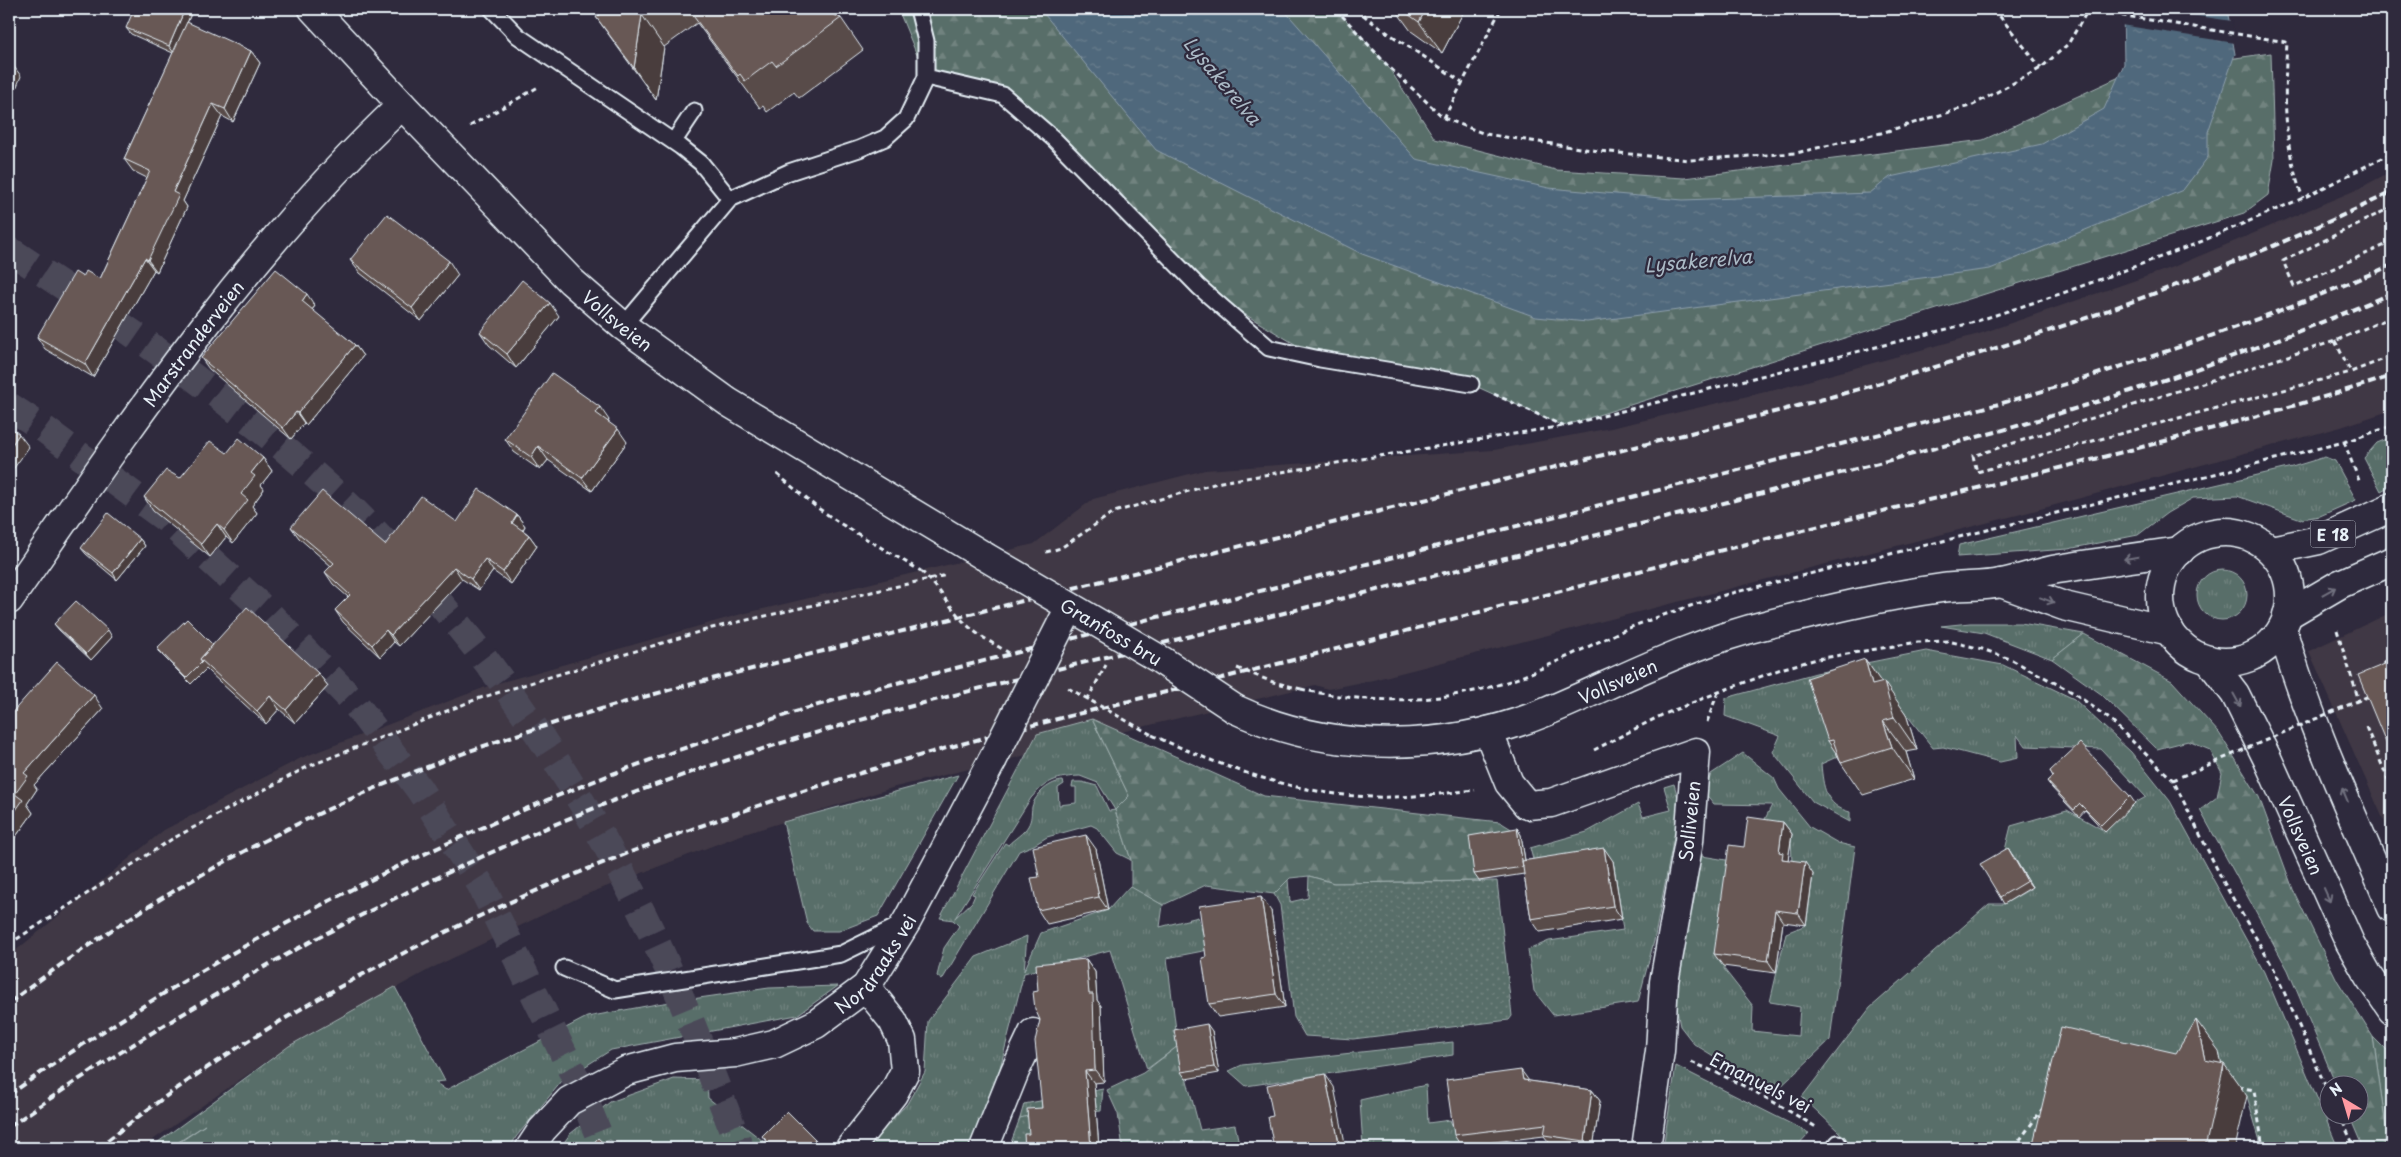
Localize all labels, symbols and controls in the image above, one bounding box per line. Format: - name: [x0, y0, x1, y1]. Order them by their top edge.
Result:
- water label: Lysakerelva: [1178, 30, 1269, 131]
- water label: Lysakerelva: [1643, 241, 1754, 279]
- street label: Marstranderveien: [136, 274, 250, 412]
- street label: Vollsveien: [577, 283, 659, 357]
- road number: E 18: [2310, 520, 2356, 548]
- one-way arrow: [2124, 554, 2140, 564]
- one-way arrow: [2321, 585, 2336, 595]
- street label: Granfoss bru: [1056, 590, 1168, 672]
- one-way arrow: [2038, 596, 2054, 605]
- street label: Vollsveien: [1574, 651, 1661, 710]
- one-way arrow: [2232, 692, 2242, 707]
- street label: Solliveien: [1671, 779, 1707, 863]
- one-way arrow: [2339, 788, 2349, 803]
- street label: Vollsveien: [2272, 791, 2331, 879]
- one-way arrow: [2323, 887, 2333, 902]
- street label: Nordraaks vei: [829, 909, 922, 1020]
- street label: Emanuels vei: [1705, 1045, 1817, 1119]
- north arrow: [2318, 1074, 2368, 1124]
- text: N: [2325, 1078, 2347, 1101]

